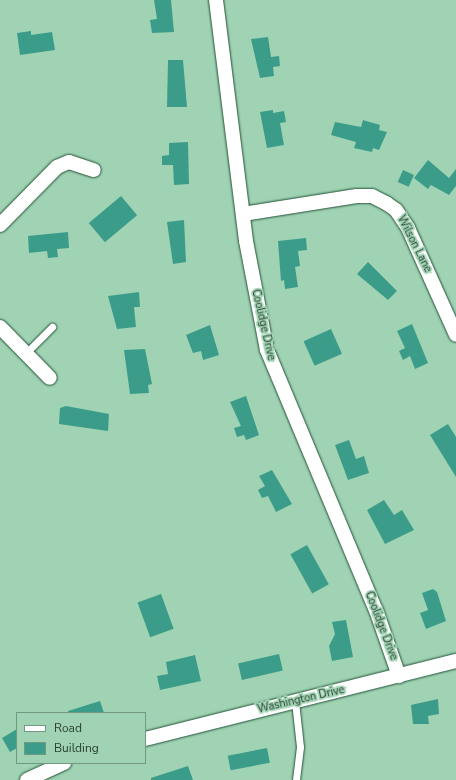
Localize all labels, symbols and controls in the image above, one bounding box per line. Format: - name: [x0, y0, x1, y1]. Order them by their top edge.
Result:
- street label: Wilson Lane: [394, 213, 434, 275]
- street label: Coolidge Drive: [248, 288, 278, 362]
- street label: Coolidge Drive: [362, 590, 400, 662]
- street label: Washington Drive: [256, 684, 346, 716]
- legend: [16, 712, 146, 764]
- text: Road: [54, 720, 82, 736]
- text: Building: [54, 740, 99, 756]

